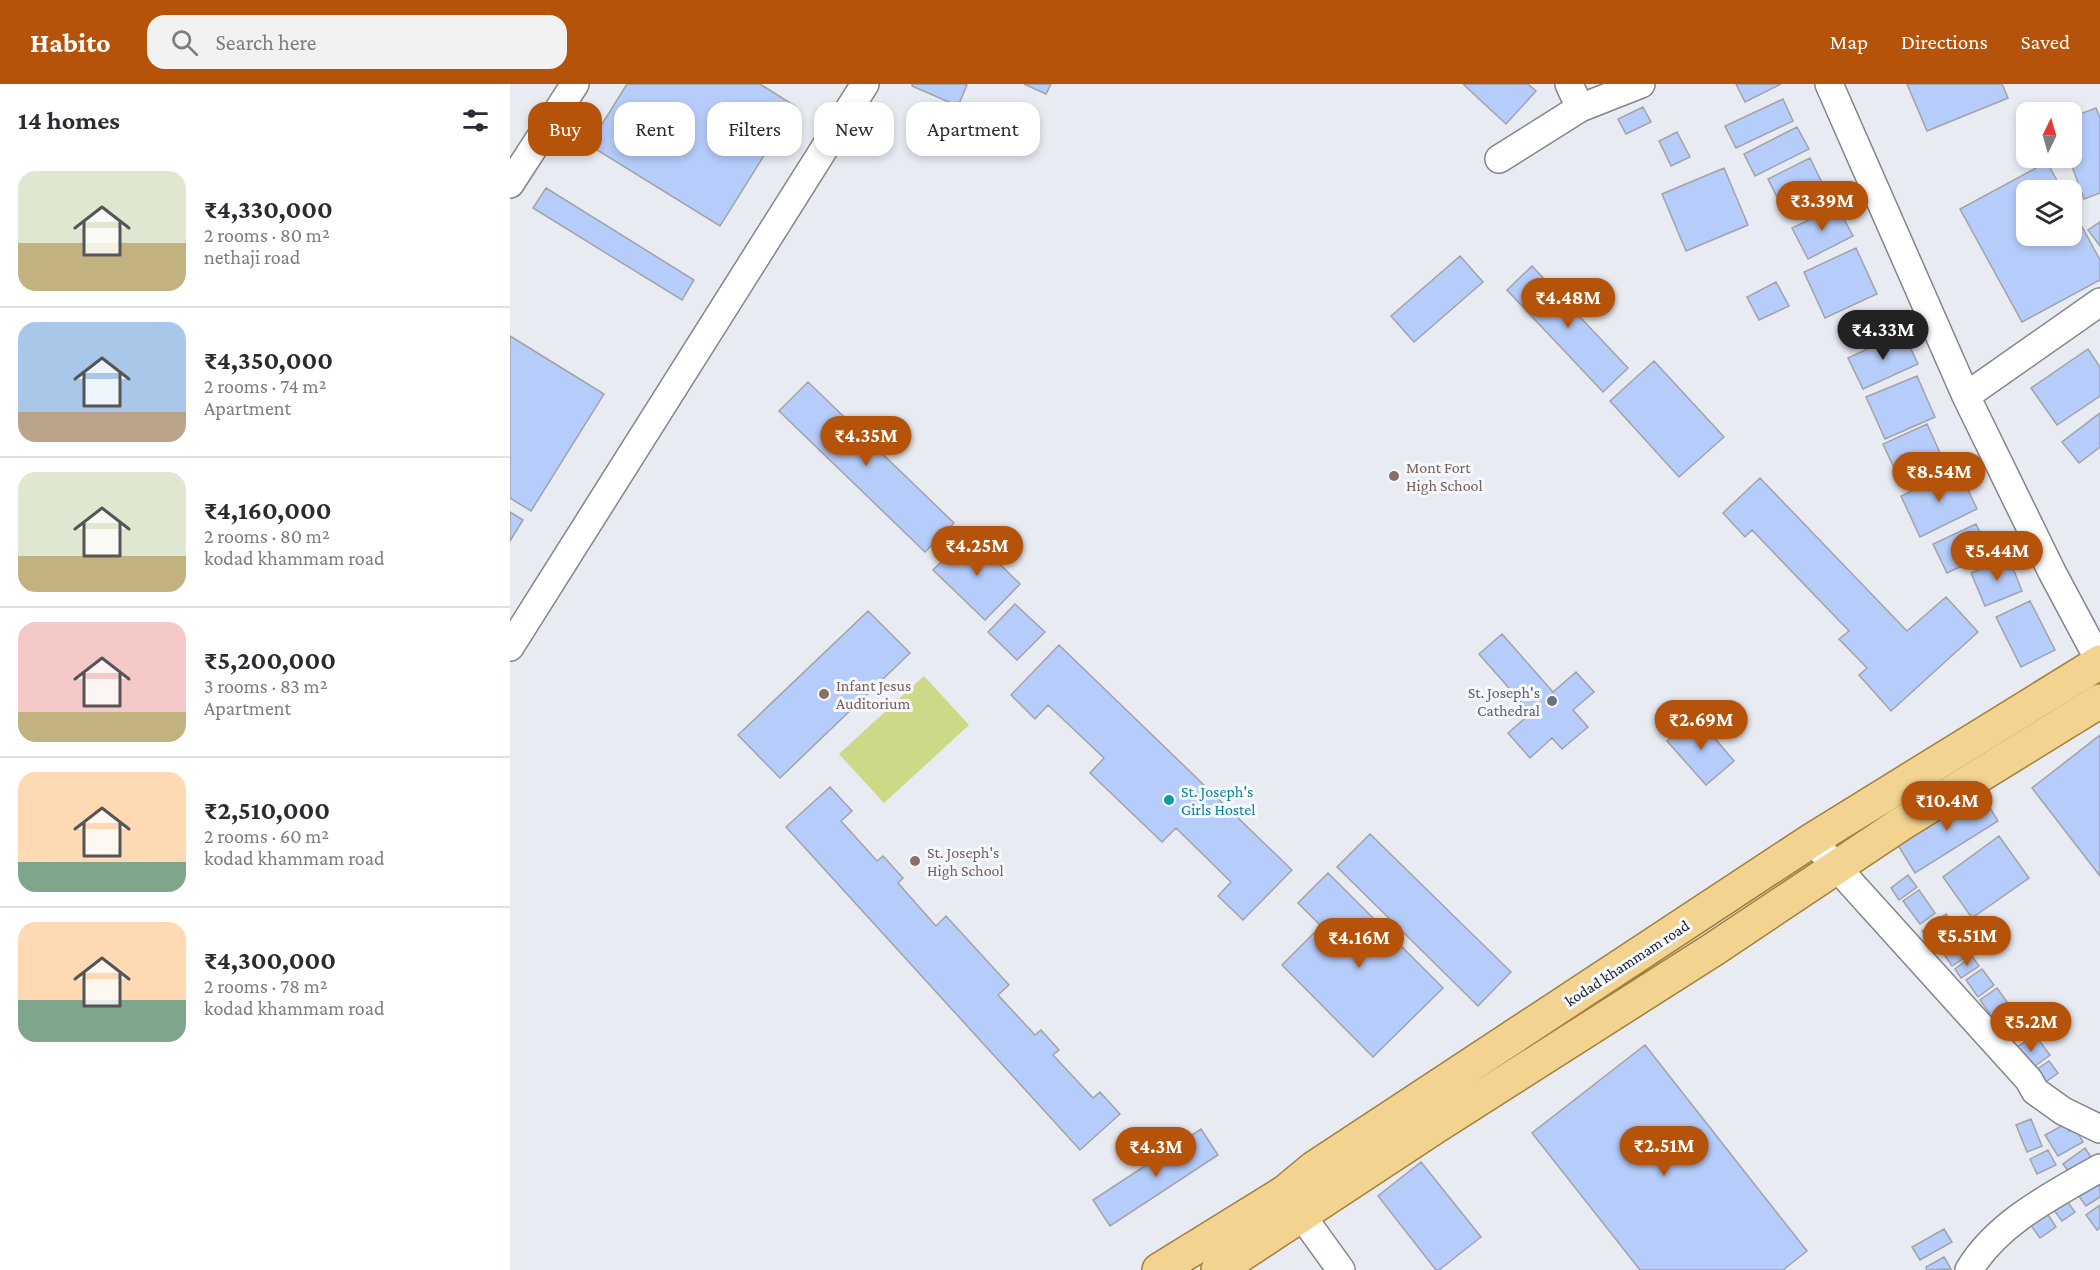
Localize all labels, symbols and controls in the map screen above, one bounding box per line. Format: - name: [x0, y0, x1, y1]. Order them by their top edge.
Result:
- search box: [147, 15, 567, 69]
- icon: search: [168, 26, 201, 59]
- text: Habito: [30, 27, 111, 58]
- text: Search here: [216, 30, 317, 55]
- text: Map: [1830, 30, 1868, 54]
- text: Directions: [1901, 30, 1988, 54]
- text: Saved: [2021, 30, 2070, 54]
- chip: Buy: [528, 102, 602, 156]
- chip: Rent: [614, 102, 695, 156]
- chip: Filters: [707, 102, 802, 156]
- chip: New: [814, 102, 894, 156]
- chip: Apartment: [906, 102, 1040, 156]
- north arrow: [2016, 102, 2082, 168]
- map controls: [2016, 102, 2082, 246]
- icon: filters: [459, 104, 492, 137]
- text: 14 homes: [18, 106, 120, 135]
- button: layers: [2016, 180, 2082, 246]
- pin: ₹3.39M: [1773, 181, 1871, 232]
- text: ₹3.39M: [1790, 189, 1854, 211]
- icon: home: [66, 195, 138, 267]
- text: ₹4,330,000: [204, 195, 333, 224]
- text: 2 rooms · 80 m²: [204, 224, 330, 246]
- text: nethaji road: [204, 246, 300, 268]
- pin: ₹4.48M: [1519, 278, 1617, 329]
- text: ₹4.48M: [1535, 286, 1601, 308]
- pin: ₹4.33M: [1834, 310, 1932, 361]
- text: ₹4.33M: [1852, 318, 1914, 340]
- icon: home: [66, 346, 138, 418]
- text: ₹4,350,000: [204, 346, 333, 375]
- text: 2 rooms · 74 m²: [204, 375, 326, 397]
- text: Apartment: [204, 397, 291, 419]
- pin: ₹4.35M: [817, 416, 915, 467]
- text: ₹4.35M: [834, 424, 898, 446]
- pin: ₹8.54M: [1890, 452, 1988, 503]
- place label: Mont Fort High School: [1406, 459, 1483, 495]
- text: ₹8.54M: [1906, 460, 1972, 482]
- marker: Mont Fort High School: [1387, 469, 1401, 483]
- icon: home: [66, 496, 138, 568]
- text: ₹4,160,000: [204, 496, 332, 525]
- text: 2 rooms · 80 m²: [204, 525, 330, 547]
- pin: ₹4.25M: [928, 526, 1026, 577]
- pin: ₹5.44M: [1948, 531, 2046, 582]
- text: ₹4.25M: [945, 534, 1009, 556]
- text: ₹5.44M: [1965, 539, 2029, 561]
- text: kodad khammam road: [204, 547, 385, 569]
- icon: home: [66, 646, 138, 718]
- text: ₹5,200,000: [204, 646, 336, 675]
- text: 3 rooms · 83 m²: [204, 675, 327, 697]
- place label: Infant Jesus Auditorium: [836, 677, 911, 712]
- place label: St. Joseph's Cathedral: [1468, 684, 1540, 719]
- marker: Infant Jesus Auditorium: [817, 687, 831, 701]
- marker: St. Joseph's Cathedral: [1545, 694, 1559, 708]
- text: Apartment: [204, 697, 291, 719]
- pin: ₹2.69M: [1652, 700, 1750, 751]
- text: ₹2.69M: [1669, 708, 1733, 730]
- pin: ₹10.4M: [1898, 781, 1996, 832]
- place label: St. Joseph's Girls Hostel: [1181, 783, 1256, 818]
- text: ₹10.4M: [1915, 789, 1979, 811]
- marker: St. Joseph's Girls Hostel: [1162, 793, 1176, 807]
- icon: home: [66, 796, 138, 868]
- text: ₹2,510,000: [204, 796, 330, 825]
- text: 2 rooms · 60 m²: [204, 825, 329, 847]
- place label: St. Joseph's High School: [927, 844, 1004, 880]
- text: kodad khammam road: [204, 847, 385, 869]
- marker: St. Joseph's High School: [908, 854, 922, 868]
- street label: kodad khammam road: [1562, 916, 1693, 1009]
- pin: ₹5.51M: [1918, 916, 2016, 967]
- pin: ₹4.16M: [1310, 918, 1408, 969]
- text: ₹5.51M: [1937, 924, 1997, 946]
- text: ₹4.16M: [1328, 926, 1390, 948]
- icon: home: [66, 946, 138, 1018]
- text: ₹4,300,000: [204, 946, 336, 975]
- text: 2 rooms · 78 m²: [204, 975, 328, 997]
- text: kodad khammam road: [204, 997, 385, 1019]
- pin: ₹5.2M: [1989, 1002, 2073, 1053]
- text: ₹5.2M: [2004, 1010, 2058, 1032]
- pin: ₹2.51M: [1615, 1126, 1713, 1177]
- pin: ₹4.3M: [1114, 1127, 1198, 1178]
- text: ₹2.51M: [1634, 1134, 1694, 1156]
- text: ₹4.3M: [1129, 1135, 1183, 1157]

